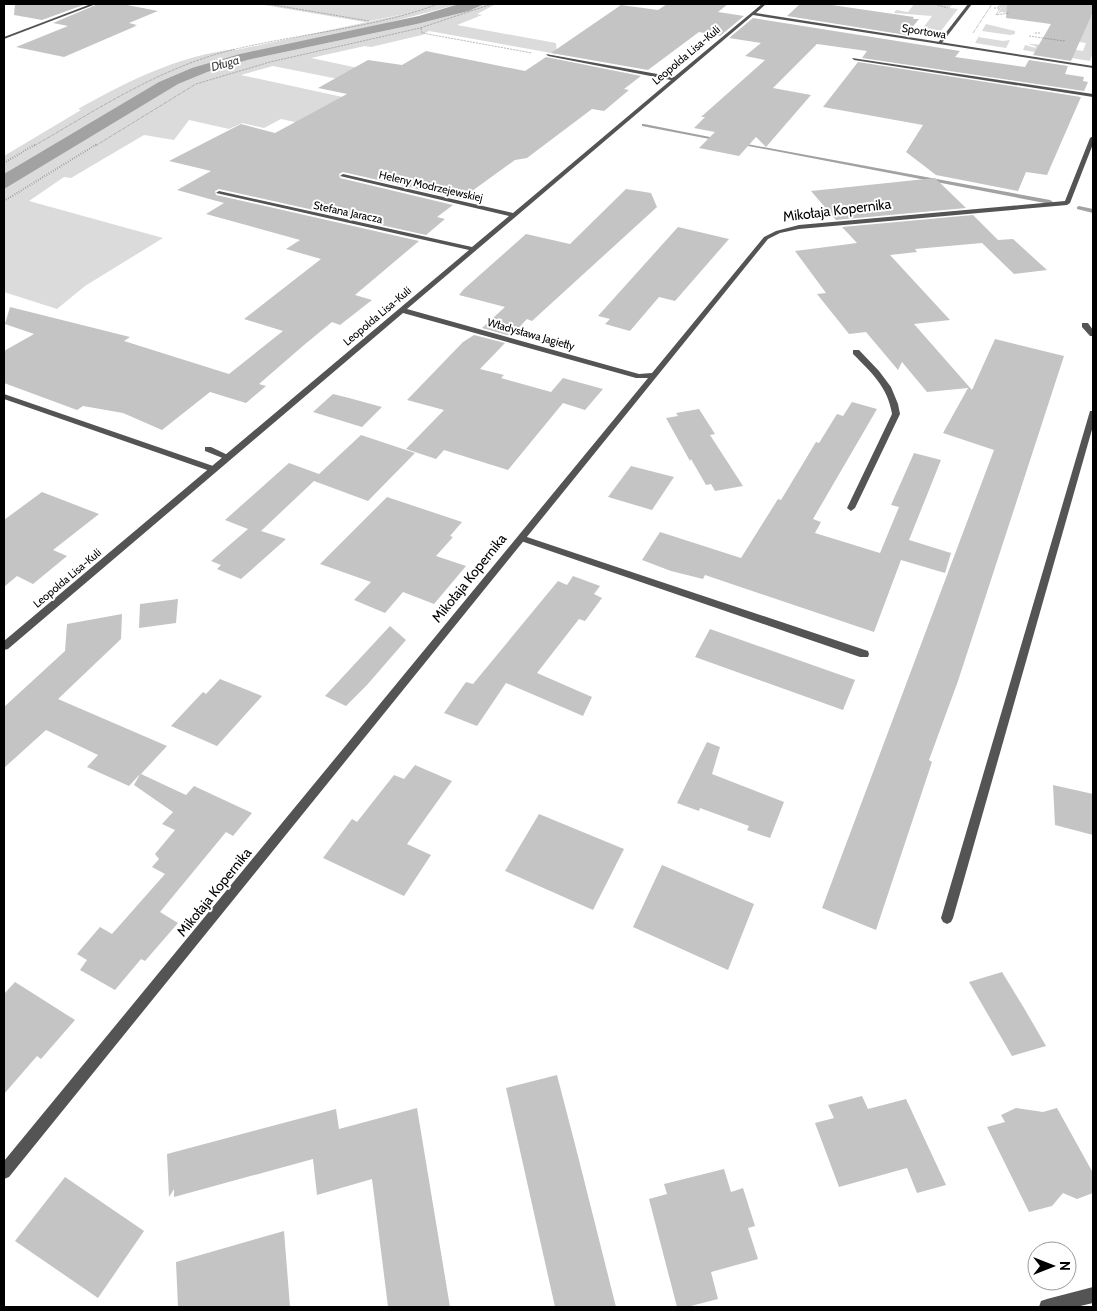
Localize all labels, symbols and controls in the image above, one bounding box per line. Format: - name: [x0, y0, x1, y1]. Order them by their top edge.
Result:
- street label: Sportowa: [901, 21, 948, 42]
- street label: Leopolda Lisa-Kuli: [649, 22, 723, 88]
- water label: Długa: [209, 52, 241, 74]
- street label: Heleny Modrzejewskiej: [378, 167, 484, 205]
- street label: Mikołaja Kopernika: [782, 194, 892, 226]
- street label: Stefana Jaracza: [312, 198, 385, 226]
- street label: Leopolda Lisa-Kuli: [340, 283, 414, 349]
- street label: Władysława Jagiełły: [486, 315, 577, 353]
- street label: Mikołaja Kopernika: [428, 530, 510, 626]
- street label: Leopolda Lisa-Kuli: [30, 545, 104, 611]
- street label: Mikołaja Kopernika: [173, 844, 255, 940]
- north arrow: [1027, 1241, 1077, 1291]
- text: N: [1056, 1261, 1074, 1271]

